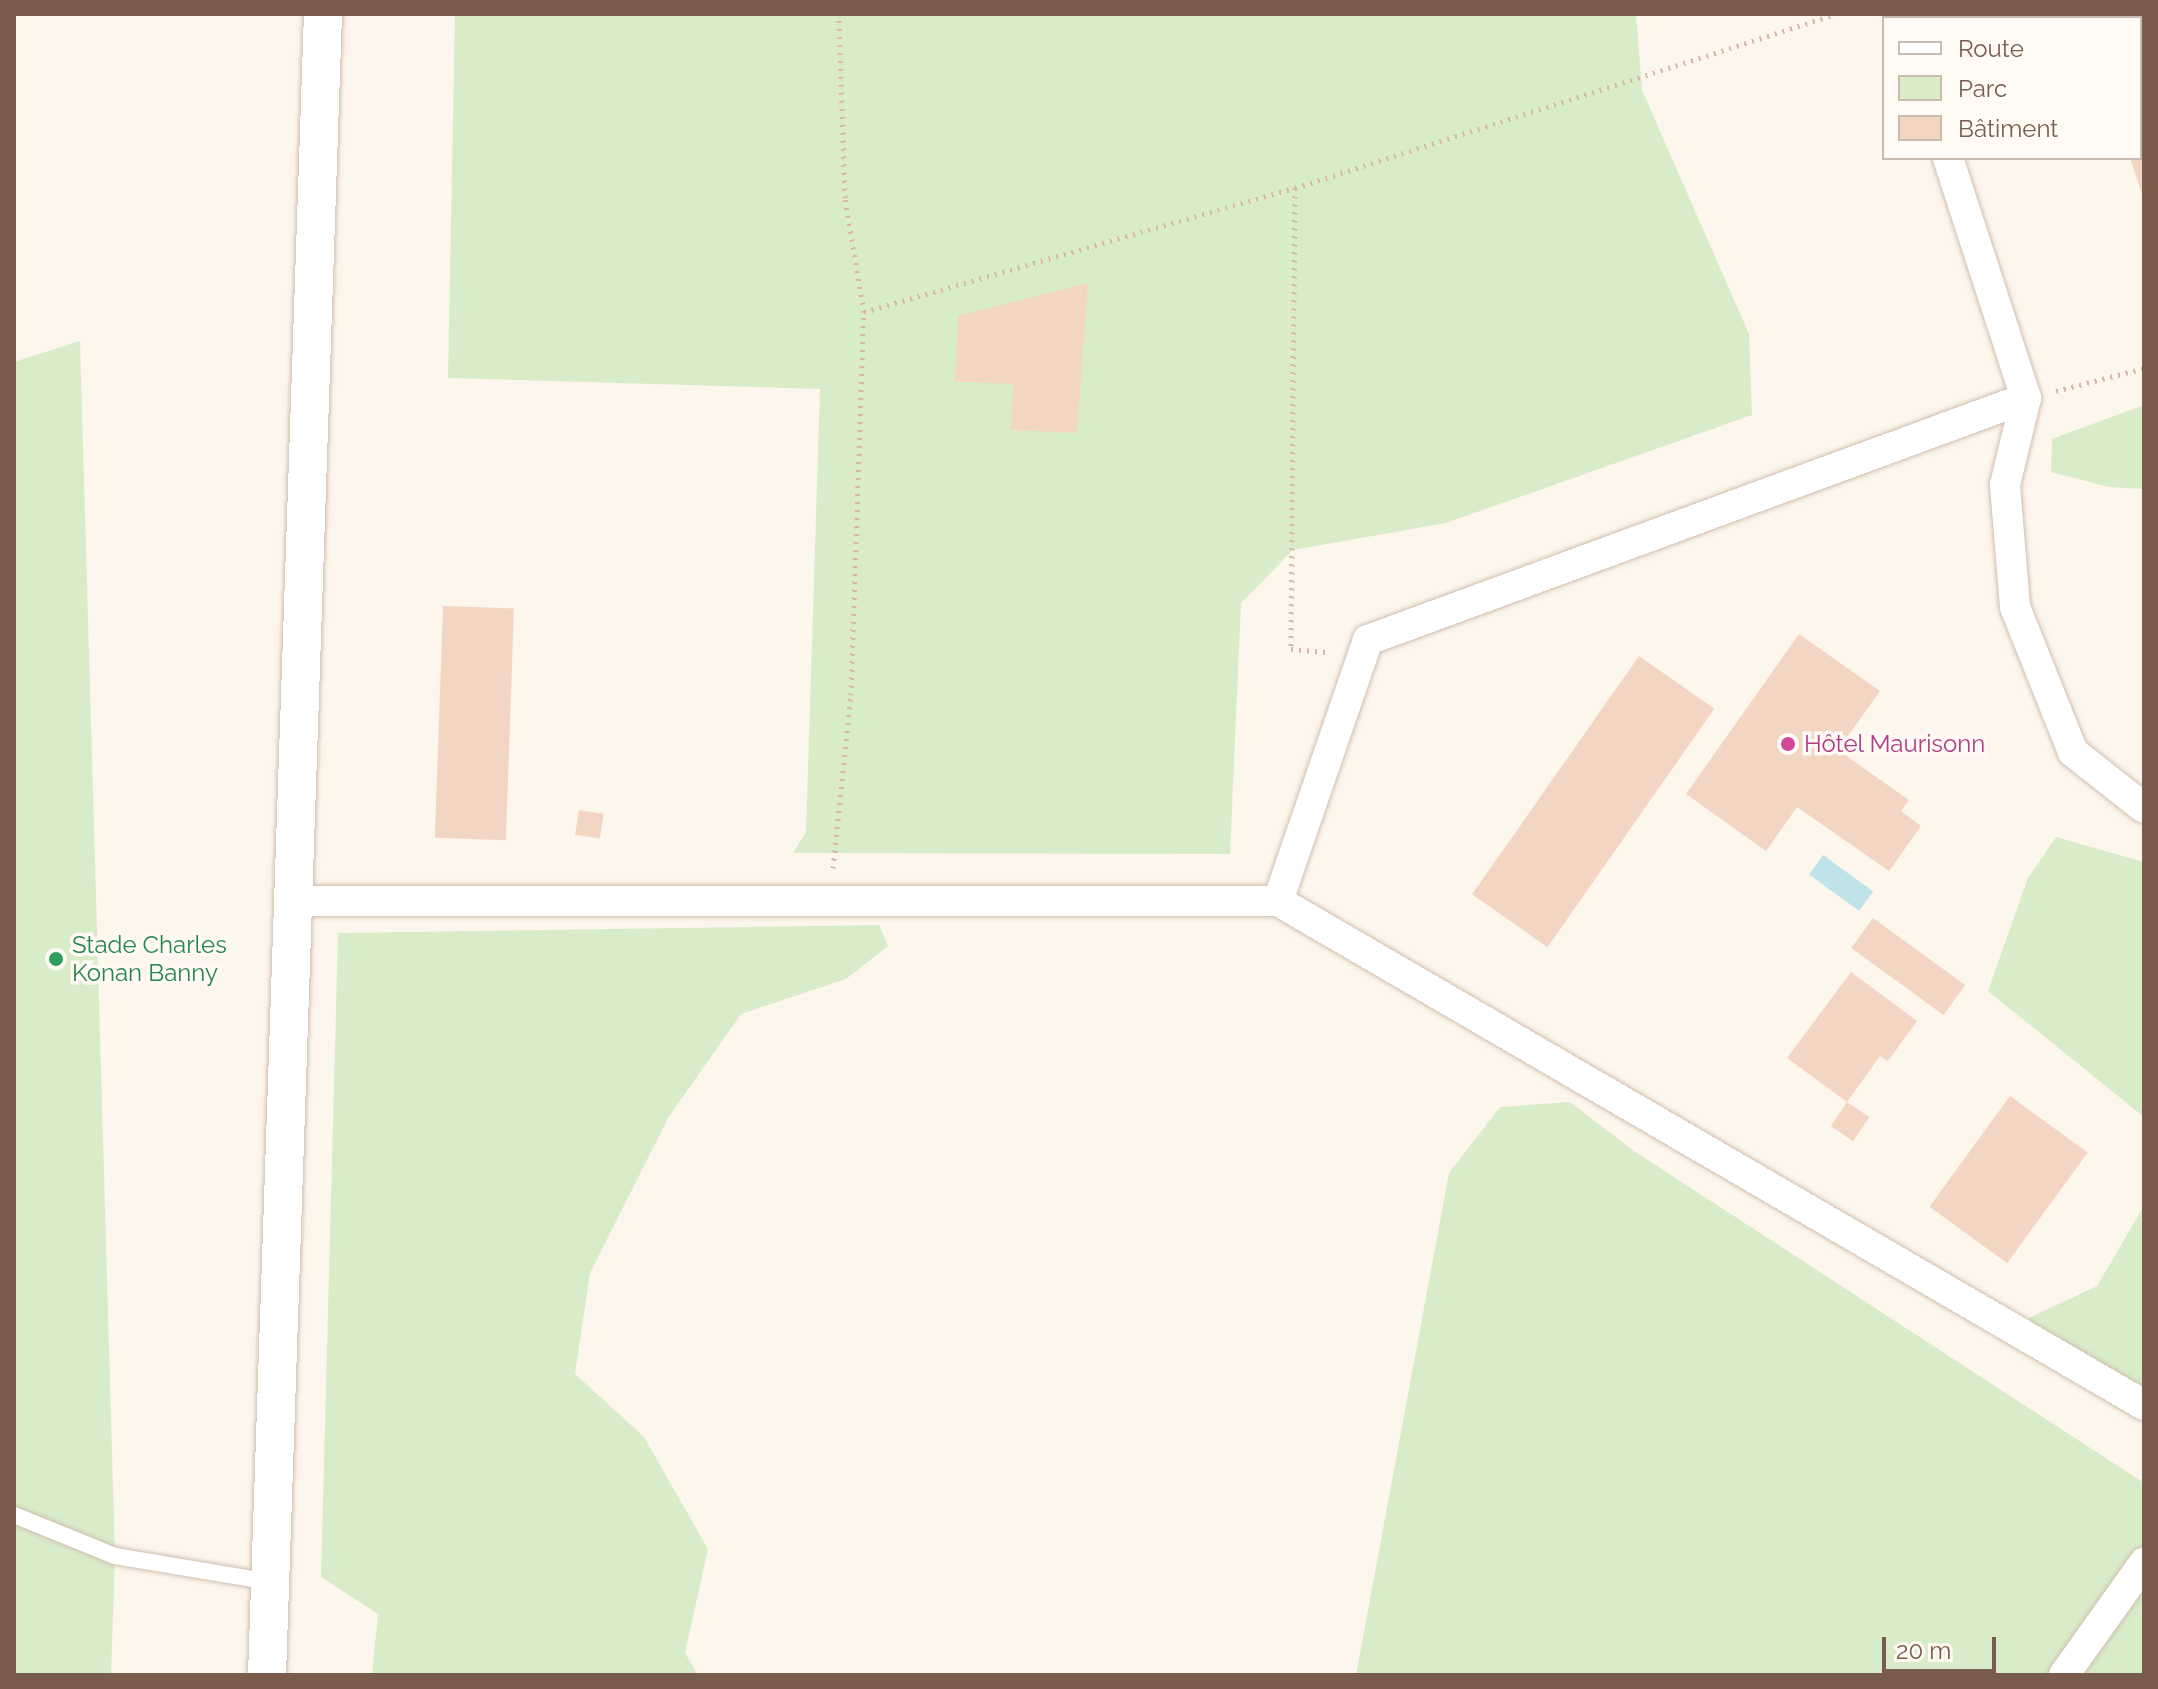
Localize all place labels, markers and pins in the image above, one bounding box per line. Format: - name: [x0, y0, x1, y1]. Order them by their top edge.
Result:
- place label: Hôtel Maurisonn: [1804, 730, 1986, 758]
- marker: Hôtel Maurisonn: [1779, 735, 1797, 753]
- place label: Stade Charles Konan Banny: [72, 931, 227, 987]
- marker: Stade Charles Konan Banny: [47, 950, 65, 968]

